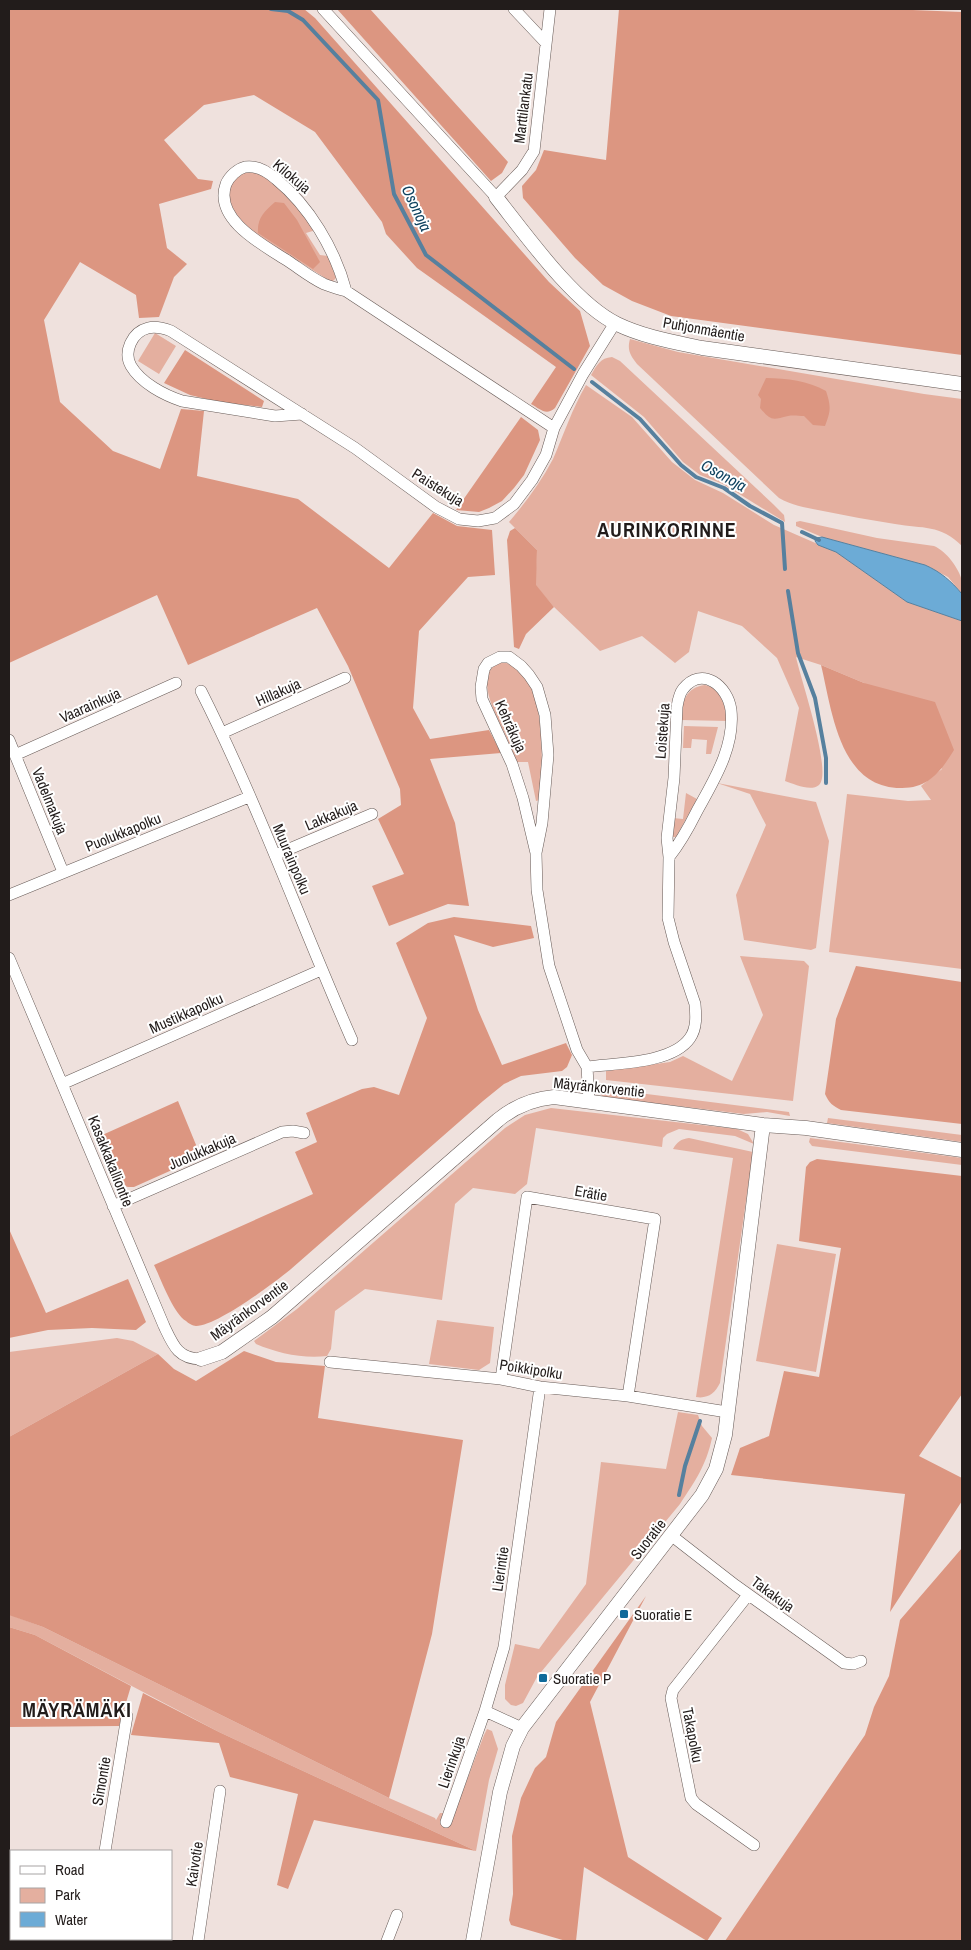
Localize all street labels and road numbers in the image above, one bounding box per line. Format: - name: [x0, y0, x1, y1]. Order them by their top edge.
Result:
- street label: Marttilankatu: [508, 71, 538, 145]
- street label: Kilokuja: [268, 154, 316, 198]
- street label: Puhjonmäentie: [661, 311, 747, 347]
- street label: Paistekuja: [408, 463, 468, 511]
- street label: Hillakuja: [252, 673, 304, 711]
- street label: Vaarainkuja: [56, 682, 124, 728]
- street label: Kehräkuja: [490, 696, 532, 756]
- street label: Loistekuja: [650, 702, 674, 760]
- street label: Vadelmakuja: [27, 765, 73, 838]
- street label: Lakkakuja: [301, 794, 361, 835]
- street label: Puolukkapolku: [82, 807, 164, 857]
- street label: Muurainpolku: [268, 821, 316, 897]
- street label: Mustikkapolku: [146, 987, 226, 1039]
- street label: Mäyränkorventie: [552, 1072, 646, 1102]
- street label: Kasakkakalliontie: [83, 1112, 139, 1210]
- street label: Juolukkakuja: [165, 1127, 239, 1175]
- street label: Erätie: [573, 1180, 609, 1206]
- street label: Mäyränkorventie: [206, 1274, 292, 1345]
- street label: Poikkipolku: [498, 1354, 564, 1384]
- street label: Suoratie: [625, 1514, 671, 1564]
- street label: Lierintie: [486, 1545, 514, 1593]
- street label: Takakuja: [747, 1571, 799, 1617]
- street label: Takapolku: [677, 1706, 709, 1764]
- street label: Lierinkuja: [432, 1733, 470, 1791]
- street label: Simontie: [86, 1755, 116, 1807]
- street label: Kaivotie: [180, 1840, 208, 1888]

